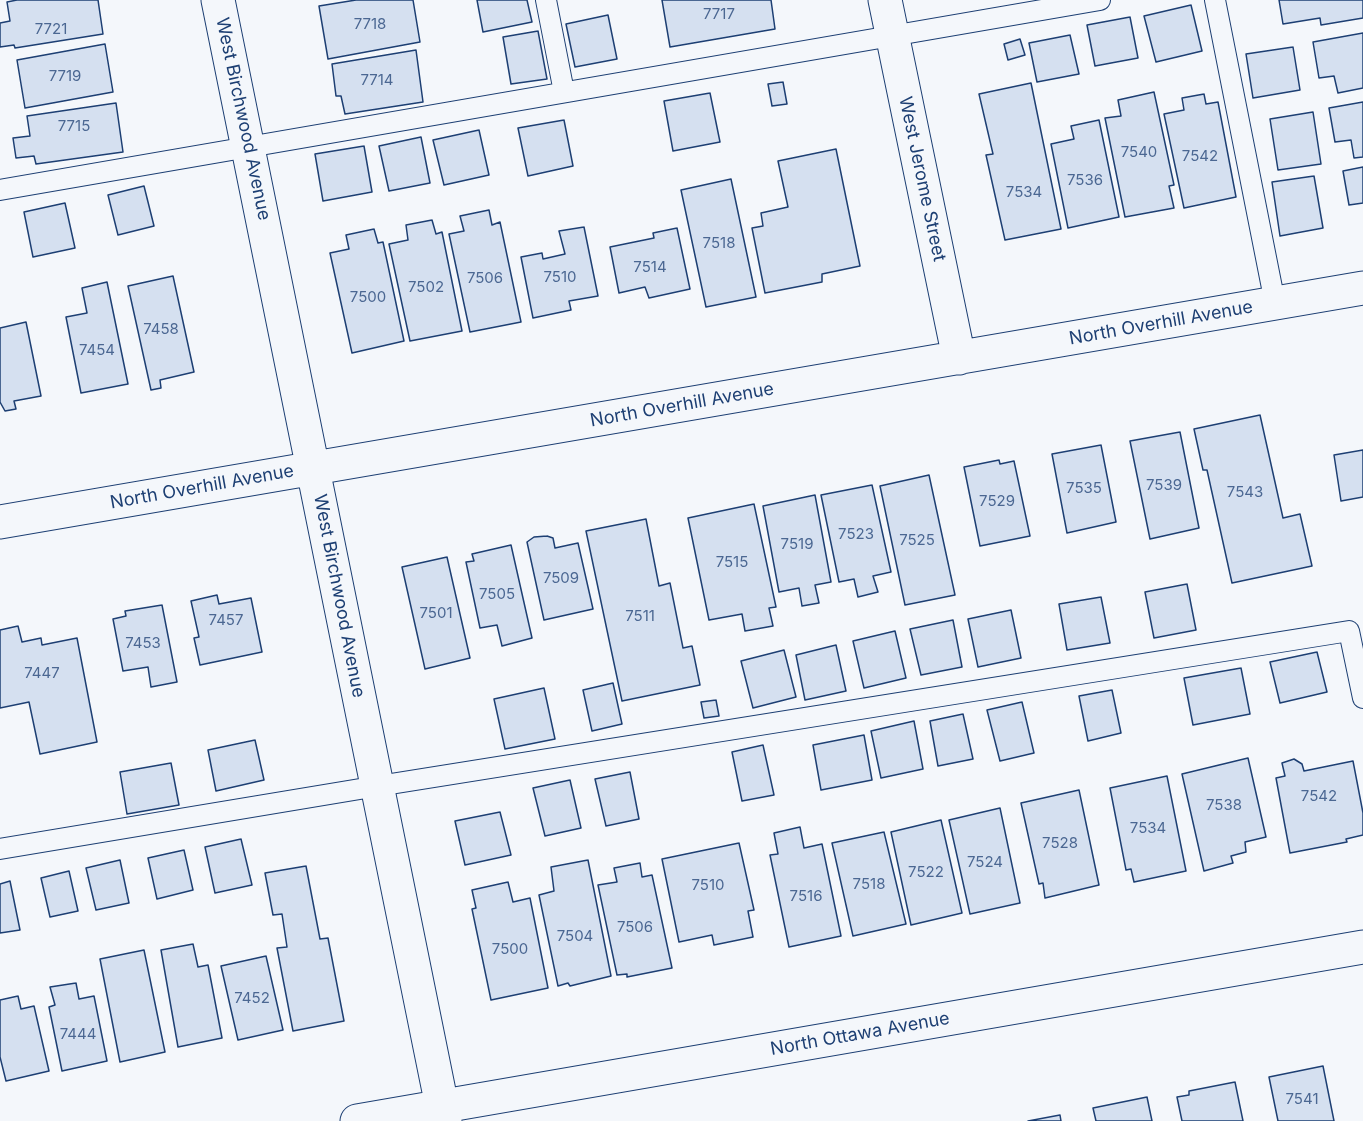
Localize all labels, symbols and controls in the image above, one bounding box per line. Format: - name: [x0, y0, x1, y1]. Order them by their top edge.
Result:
- house number: 7717: [703, 5, 735, 23]
- house number: 7718: [354, 15, 386, 33]
- street label: West Birchwood Avenue: [211, 16, 275, 222]
- house number: 7721: [35, 20, 67, 38]
- house number: 7719: [49, 67, 81, 85]
- house number: 7714: [360, 71, 394, 89]
- street label: West Jerome Street: [894, 95, 950, 263]
- house number: 7715: [58, 117, 90, 135]
- house number: 7540: [1121, 143, 1157, 161]
- house number: 7542: [1182, 147, 1218, 165]
- house number: 7536: [1067, 171, 1103, 189]
- house number: 7534: [1006, 183, 1042, 201]
- house number: 7518: [703, 234, 735, 252]
- house number: 7514: [633, 258, 667, 276]
- house number: 7510: [543, 268, 577, 286]
- house number: 7506: [467, 269, 503, 287]
- house number: 7502: [408, 278, 444, 296]
- house number: 7500: [350, 288, 386, 306]
- street label: North Overhill Avenue: [1067, 296, 1255, 350]
- house number: 7458: [143, 320, 179, 338]
- house number: 7454: [79, 341, 115, 359]
- street label: North Overhill Avenue: [588, 378, 776, 432]
- street label: North Overhill Avenue: [108, 460, 296, 514]
- house number: 7539: [1146, 476, 1182, 494]
- house number: 7535: [1066, 479, 1102, 497]
- house number: 7543: [1227, 483, 1263, 501]
- house number: 7529: [979, 492, 1015, 510]
- street label: West Birchwood Avenue: [309, 493, 369, 699]
- house number: 7523: [838, 525, 874, 543]
- house number: 7525: [899, 531, 935, 549]
- house number: 7519: [781, 535, 813, 553]
- house number: 7515: [716, 553, 748, 571]
- house number: 7509: [543, 569, 579, 587]
- house number: 7505: [479, 585, 515, 603]
- house number: 7501: [419, 604, 453, 622]
- house number: 7511: [625, 607, 655, 625]
- house number: 7457: [209, 611, 243, 629]
- house number: 7453: [125, 634, 161, 652]
- house number: 7447: [24, 664, 60, 682]
- house number: 7542: [1301, 787, 1337, 805]
- house number: 7538: [1206, 796, 1242, 814]
- house number: 7534: [1130, 819, 1166, 837]
- house number: 7528: [1042, 834, 1078, 852]
- house number: 7524: [967, 853, 1003, 871]
- house number: 7522: [908, 863, 944, 881]
- house number: 7518: [853, 875, 885, 893]
- house number: 7510: [691, 876, 725, 894]
- house number: 7516: [790, 887, 822, 905]
- house number: 7506: [617, 918, 653, 936]
- house number: 7504: [557, 927, 593, 945]
- house number: 7500: [492, 940, 528, 958]
- house number: 7452: [234, 989, 270, 1007]
- street label: North Ottawa Avenue: [769, 1008, 951, 1060]
- house number: 7444: [60, 1025, 96, 1043]
- house number: 7541: [1286, 1090, 1318, 1108]

